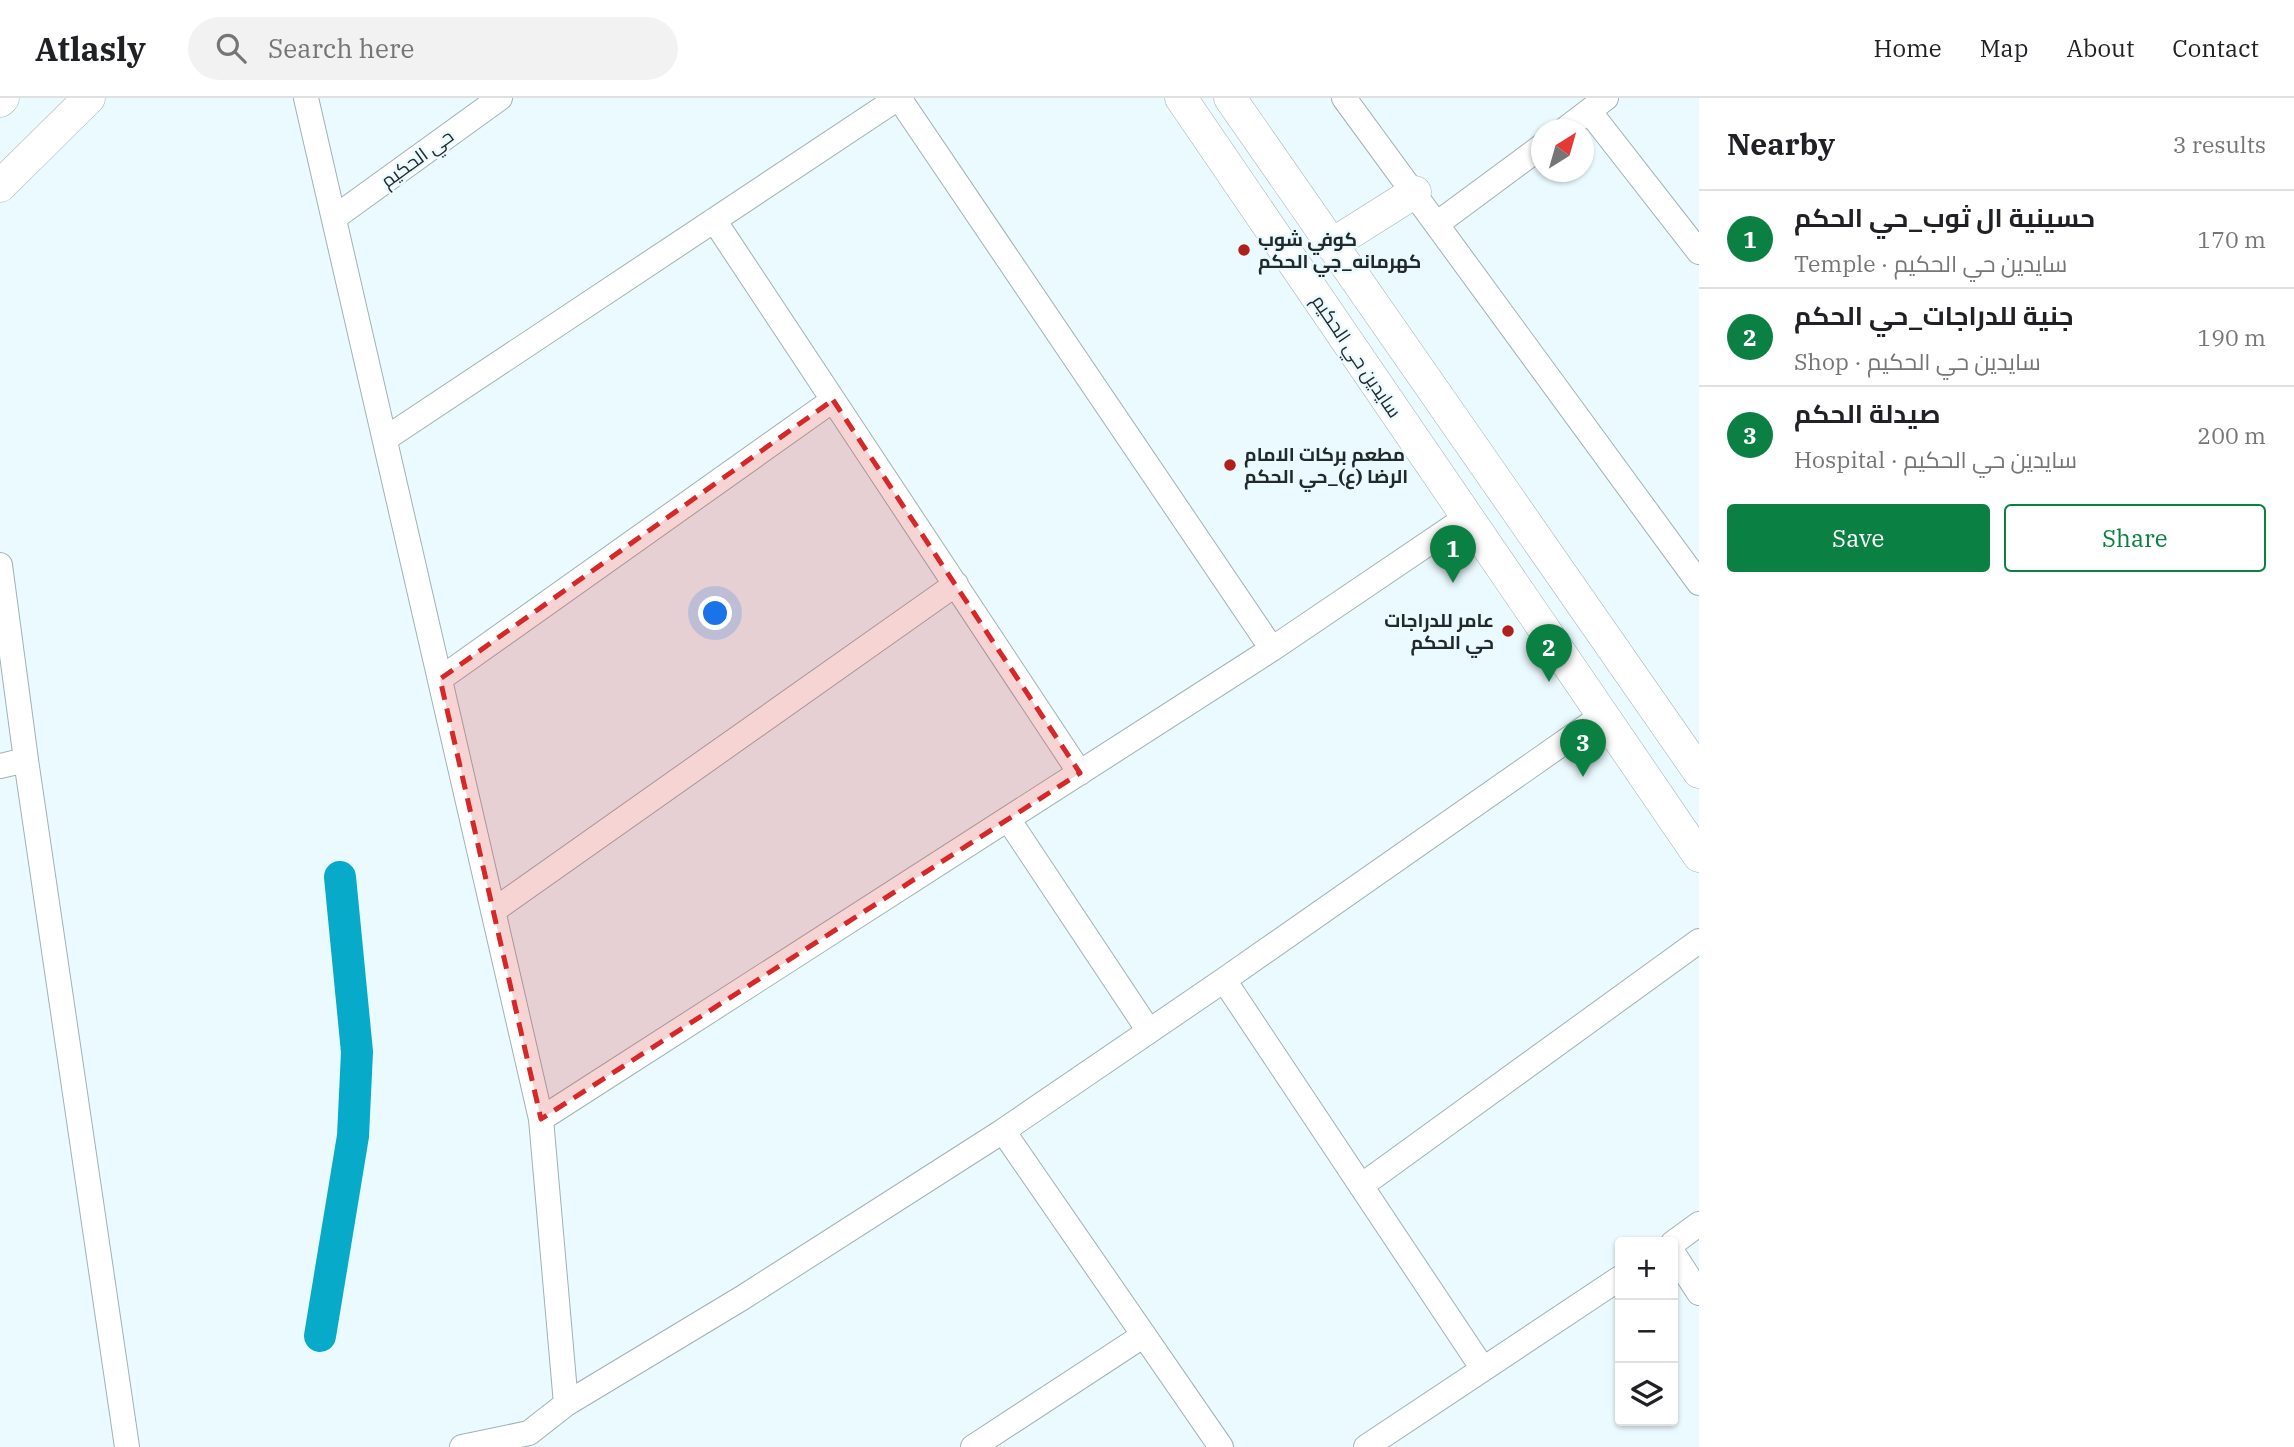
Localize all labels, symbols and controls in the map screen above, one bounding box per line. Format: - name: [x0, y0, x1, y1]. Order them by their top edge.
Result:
- search box: [188, 17, 678, 80]
- text: Atlasly: [35, 27, 146, 70]
- icon: search: [212, 29, 250, 67]
- text: Search here: [268, 31, 414, 65]
- text: Home: [1874, 32, 1942, 64]
- text: Map: [1980, 32, 2028, 64]
- text: About: [2066, 32, 2134, 64]
- text: Contact: [2172, 32, 2259, 64]
- north arrow: [1531, 119, 1594, 182]
- street label: حي الحكيم: [376, 124, 460, 195]
- text: Nearby: [1727, 124, 1835, 163]
- text: 3 results: [2173, 129, 2266, 159]
- text: حسينية ال ثوب_حي الحكم: [1794, 200, 2095, 234]
- text: 1: [1743, 224, 1757, 254]
- text: 170 m: [2197, 224, 2266, 254]
- place label: كوفي شوب كهرمانه_جي الحكم: [1258, 227, 1421, 277]
- marker: كوفي شوب كهرمانه_جي الحكم: [1236, 242, 1252, 258]
- text: Temple · سايدين حي الحكيم: [1794, 248, 2067, 278]
- street label: سايدين حي الحكيم: [1304, 290, 1407, 424]
- text: جنية للدراجات_حي الحكم: [1794, 298, 2074, 332]
- text: 2: [1743, 322, 1757, 352]
- text: 190 m: [2197, 322, 2266, 352]
- text: Shop · سايدين حي الحكيم: [1794, 346, 2041, 376]
- text: صيدلة الحكم: [1794, 396, 1940, 430]
- text: 3: [1743, 420, 1757, 450]
- text: 200 m: [2197, 420, 2266, 450]
- place label: مطعم بركات الامام الرضا (ع)_حي الحكم: [1244, 442, 1408, 492]
- text: Hospital · سايدين حي الحكيم: [1794, 444, 2077, 474]
- marker: مطعم بركات الامام الرضا (ع)_حي الحكم: [1222, 457, 1238, 473]
- button: Save: [1727, 504, 1990, 572]
- button: Share: [2004, 504, 2266, 572]
- pin: 1: [1430, 525, 1476, 583]
- your location: [698, 596, 732, 630]
- place label: عامر للدراجات حي الحكم: [1384, 608, 1494, 658]
- marker: عامر للدراجات حي الحكم: [1500, 623, 1516, 639]
- pin: 2: [1526, 624, 1572, 682]
- pin: 3: [1560, 719, 1606, 777]
- map controls: [1615, 1237, 1678, 1426]
- button: +: [1615, 1237, 1678, 1300]
- button: −: [1615, 1300, 1678, 1363]
- button: layers: [1615, 1363, 1678, 1426]

